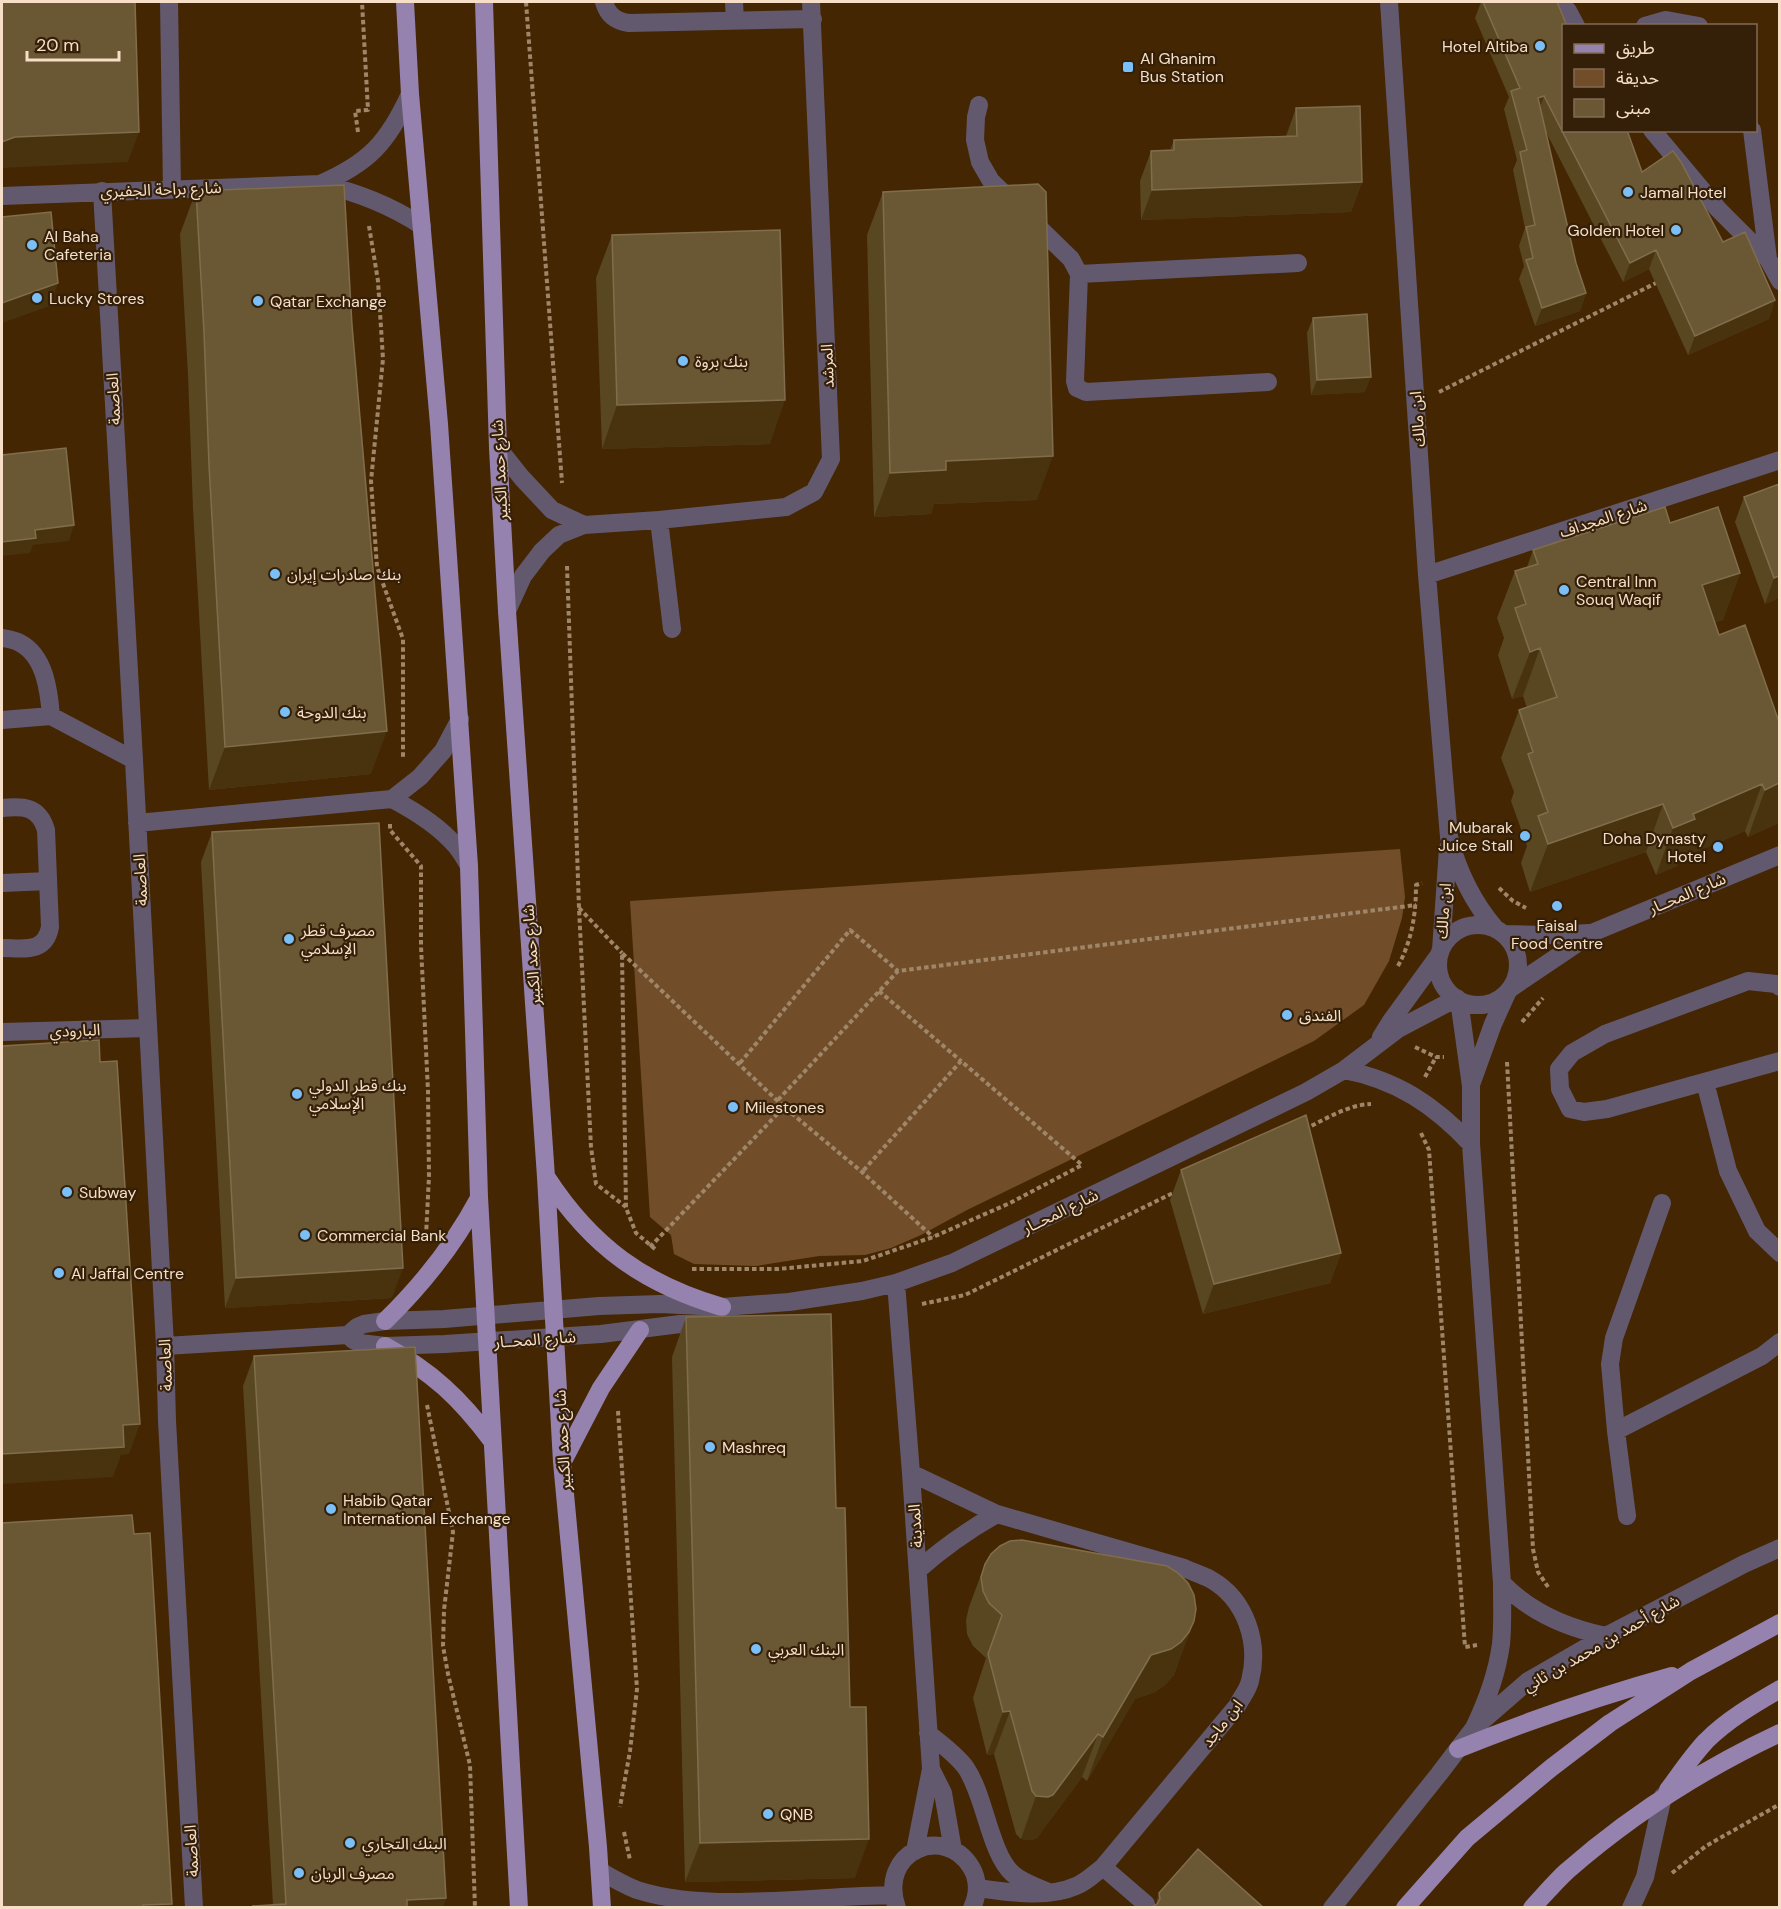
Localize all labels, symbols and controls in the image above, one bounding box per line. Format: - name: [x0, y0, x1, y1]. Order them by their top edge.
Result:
- scale bar: [27, 24, 118, 62]
- legend: [1562, 24, 1757, 132]
- text: 20 m: [36, 33, 79, 57]
- place label: Hotel Altiba: [1442, 36, 1528, 57]
- text: طريق: [1616, 36, 1655, 60]
- marker: Hotel Altiba: [1533, 39, 1547, 53]
- place label: Al Ghanim Bus Station: [1140, 48, 1224, 87]
- marker: Al Ghanim Bus Station: [1121, 60, 1135, 74]
- text: حديقة: [1616, 66, 1659, 90]
- text: مبنى: [1616, 96, 1651, 120]
- street label: شارع براحة الجفيري: [100, 177, 222, 204]
- place label: Jamal Hotel: [1640, 182, 1726, 203]
- marker: Jamal Hotel: [1621, 185, 1635, 199]
- place label: Golden Hotel: [1567, 220, 1664, 241]
- marker: Golden Hotel: [1669, 223, 1683, 237]
- place label: Al Baha Cafeteria: [44, 226, 112, 265]
- marker: Al Baha Cafeteria: [25, 238, 39, 252]
- place label: Lucky Stores: [49, 288, 145, 309]
- marker: Lucky Stores: [30, 291, 44, 305]
- place label: Qatar Exchange: [270, 291, 387, 312]
- marker: Qatar Exchange: [251, 294, 265, 308]
- street label: المرشد: [816, 344, 839, 388]
- place label: بنك بروة: [695, 351, 748, 372]
- marker: بنك بروة: [676, 354, 690, 368]
- street label: العاصمة: [102, 372, 125, 426]
- street label: ابن مالك: [1405, 390, 1430, 448]
- street label: شارع حمد الكبير: [486, 419, 515, 522]
- street label: شارع المجداف: [1557, 494, 1650, 544]
- place label: بنك صادرات إيران: [287, 564, 401, 585]
- marker: بنك صادرات إيران: [268, 567, 282, 581]
- place label: Central Inn Souq Waqif: [1576, 571, 1661, 610]
- marker: Central Inn Souq Waqif: [1557, 583, 1571, 597]
- place label: بنك الدوحة: [297, 702, 367, 723]
- marker: بنك الدوحة: [278, 705, 292, 719]
- place label: Mubarak Juice Stall: [1438, 817, 1513, 856]
- place label: Doha Dynasty Hotel: [1603, 828, 1706, 867]
- marker: Mubarak Juice Stall: [1518, 829, 1532, 843]
- marker: Doha Dynasty Hotel: [1711, 840, 1725, 854]
- street label: العاصمة: [129, 853, 152, 907]
- street label: شارع المحــار: [1644, 868, 1730, 921]
- street label: ابن مالك: [1431, 882, 1456, 940]
- marker: Faisal Food Centre: [1550, 899, 1564, 913]
- street label: شارع حمد الكبير: [518, 904, 548, 1007]
- place label: Faisal Food Centre: [1511, 915, 1603, 954]
- place label: مصرف قطر الإسلامي: [300, 920, 375, 961]
- marker: مصرف قطر الإسلامي: [282, 932, 296, 946]
- place label: الفندق: [1299, 1005, 1341, 1026]
- marker: الفندق: [1280, 1008, 1294, 1022]
- street label: البارودي: [49, 1019, 101, 1044]
- place label: بنك قطر الدولي الإسلامي: [309, 1075, 406, 1116]
- marker: بنك قطر الدولي الإسلامي: [290, 1087, 304, 1101]
- place label: Milestones: [745, 1097, 824, 1118]
- marker: Milestones: [726, 1100, 740, 1114]
- place label: Subway: [79, 1182, 137, 1203]
- street label: شارع المحــار: [1018, 1184, 1103, 1241]
- marker: Subway: [60, 1185, 74, 1199]
- place label: Commercial Bank: [317, 1225, 446, 1246]
- marker: Commercial Bank: [298, 1228, 312, 1242]
- place label: Al Jaffal Centre: [71, 1263, 184, 1284]
- marker: Al Jaffal Centre: [52, 1266, 66, 1280]
- street label: شارع المحــار: [492, 1326, 577, 1355]
- street label: العاصمة: [154, 1338, 177, 1392]
- street label: شارع حمد الكبير: [549, 1389, 578, 1492]
- place label: Mashreq: [722, 1437, 786, 1458]
- marker: Mashreq: [703, 1440, 717, 1454]
- place label: Habib Qatar International Exchange: [343, 1490, 511, 1529]
- marker: Habib Qatar International Exchange: [324, 1502, 338, 1516]
- street label: المدينة: [903, 1503, 928, 1549]
- street label: شارع أحمد بن محمد بن ثاني: [1519, 1590, 1684, 1699]
- place label: البنك العربي: [768, 1639, 844, 1662]
- marker: البنك العربي: [749, 1642, 763, 1656]
- street label: ابن ماجد: [1197, 1695, 1248, 1751]
- place label: QNB: [780, 1804, 813, 1825]
- marker: QNB: [761, 1807, 775, 1821]
- street label: العاصمة: [180, 1824, 203, 1878]
- place label: البنك التجاري: [362, 1833, 447, 1856]
- marker: البنك التجاري: [343, 1836, 357, 1850]
- place label: مصرف الريان: [311, 1863, 395, 1884]
- marker: مصرف الريان: [292, 1866, 306, 1880]

